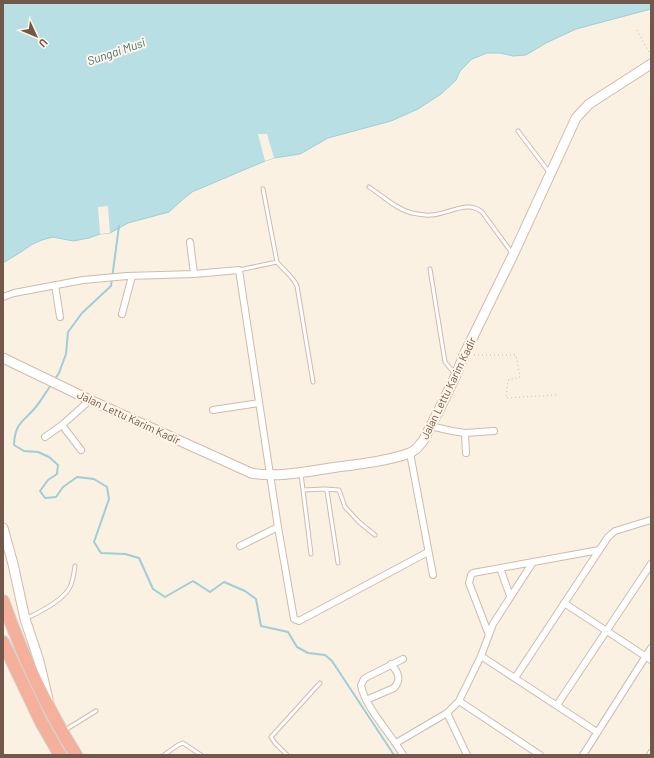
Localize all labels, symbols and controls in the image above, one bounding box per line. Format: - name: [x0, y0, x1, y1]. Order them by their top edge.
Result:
- north arrow: [16, 16, 56, 56]
- water label: Sungai Musi: [85, 35, 147, 67]
- text: U: [36, 36, 51, 50]
- street label: Jalan Lettu Karim Kadir: [418, 335, 478, 441]
- street label: Jalan Lettu Karim Kadir: [75, 387, 183, 447]

